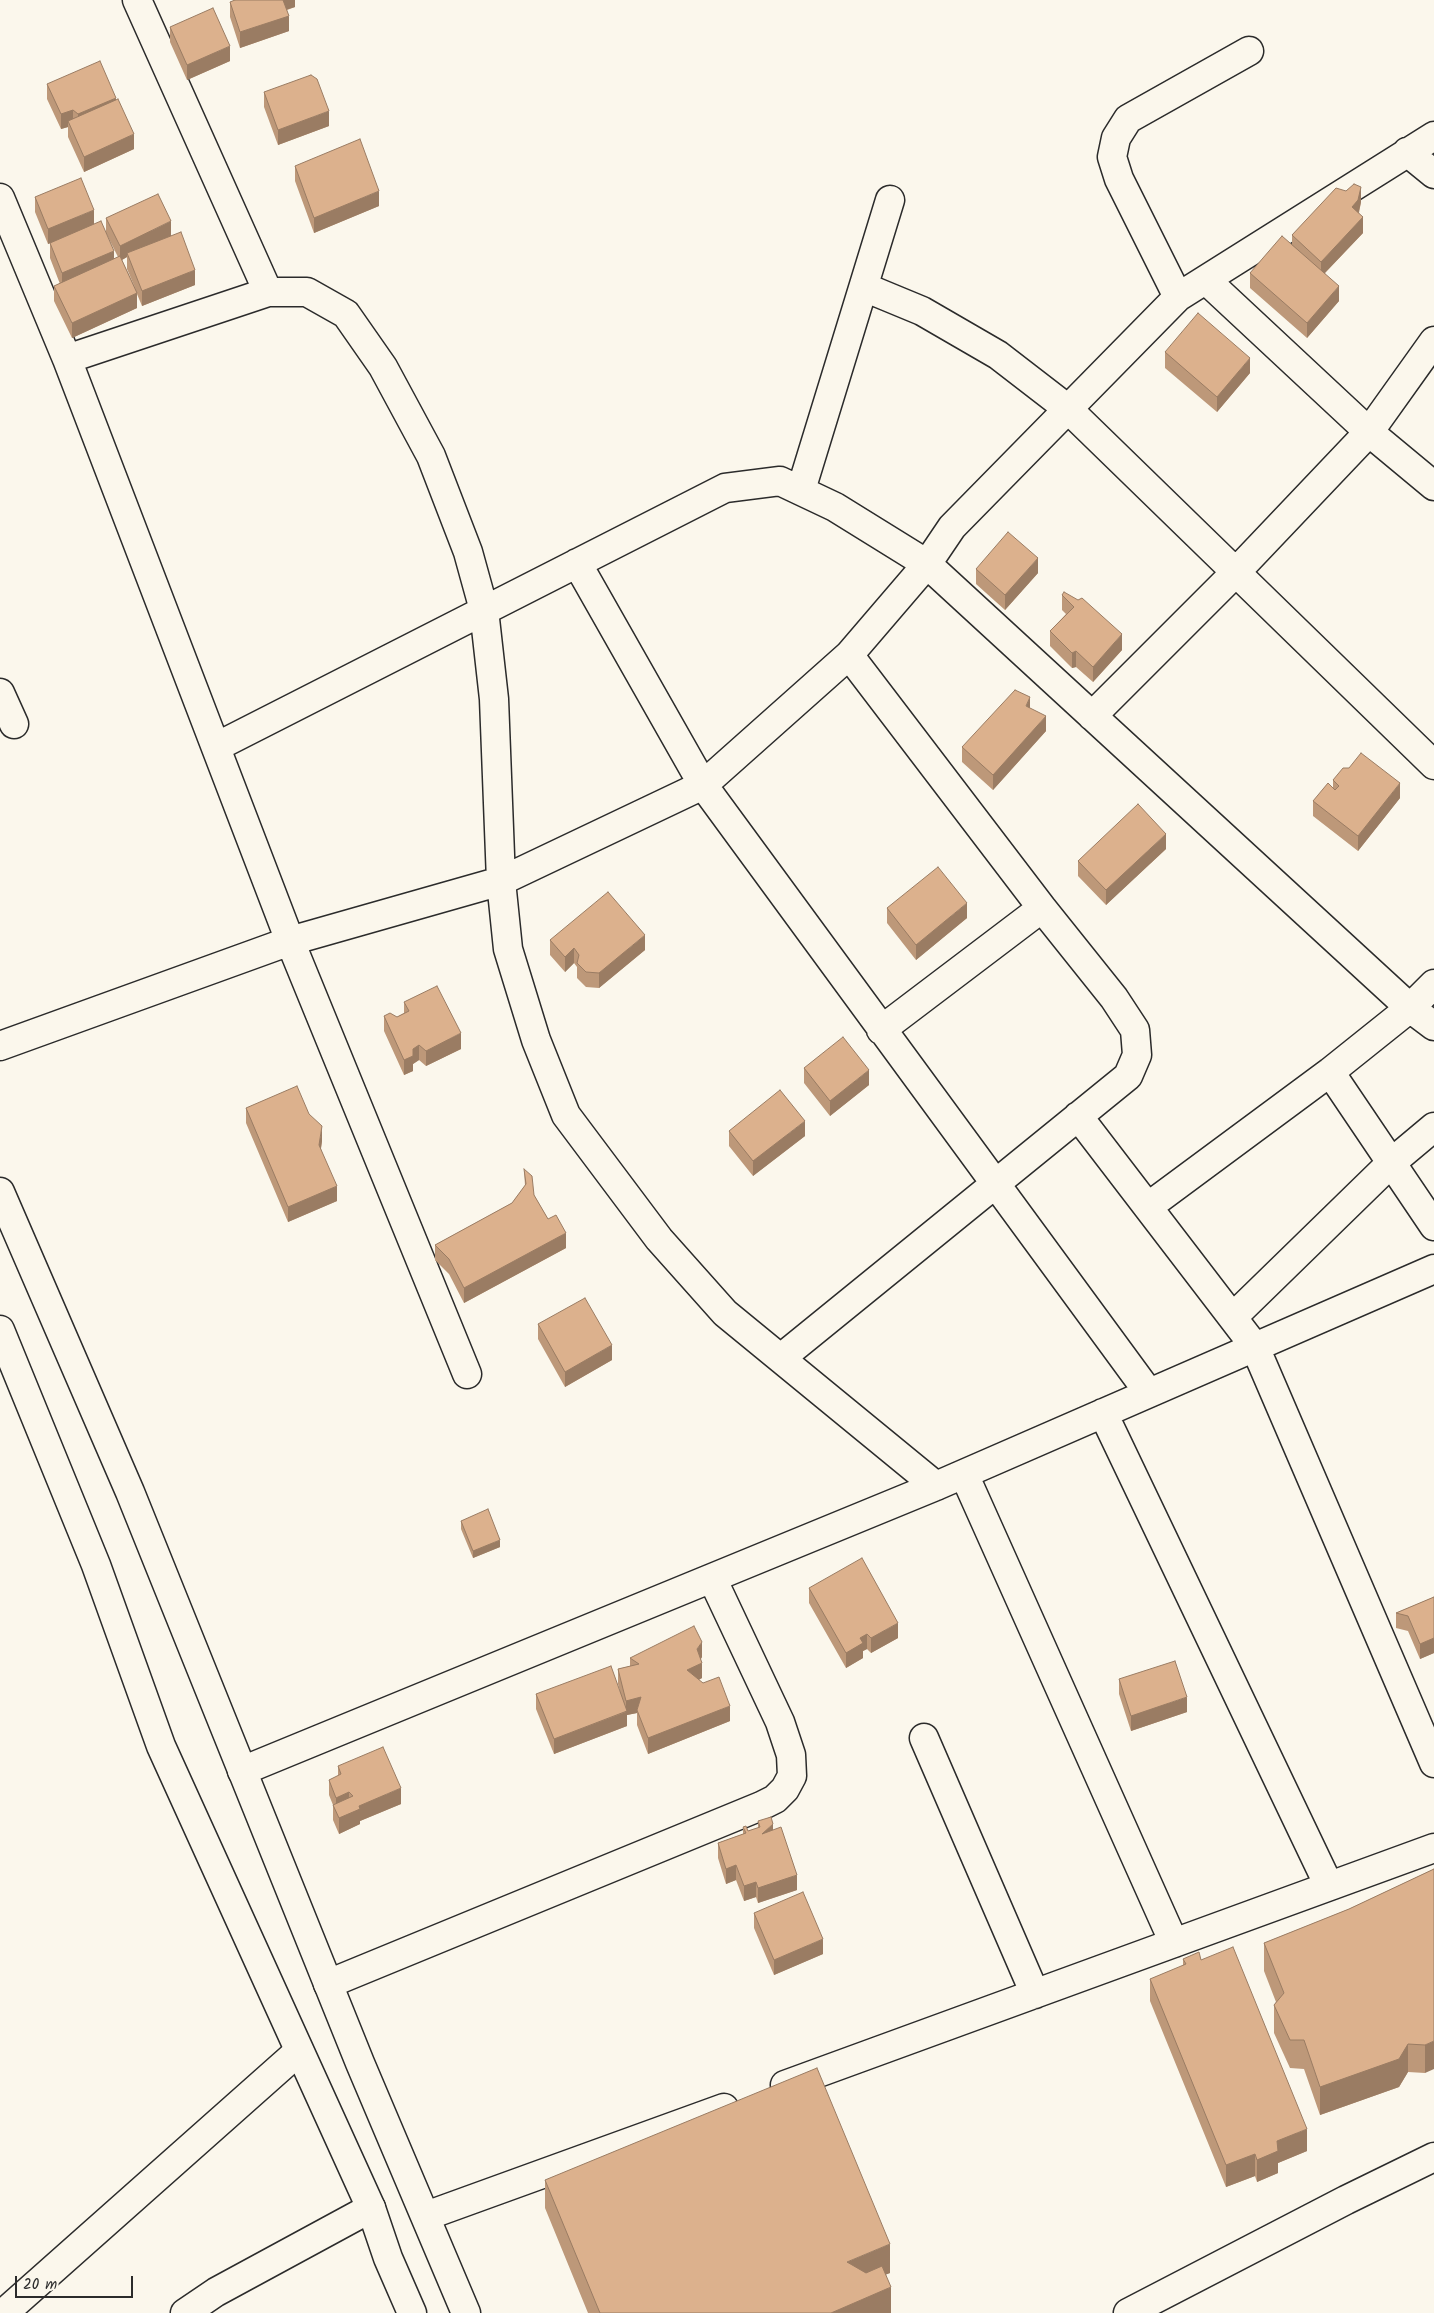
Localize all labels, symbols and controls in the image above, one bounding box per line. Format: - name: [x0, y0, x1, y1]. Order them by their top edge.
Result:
- scale bar: [18, 2266, 135, 2298]
- text: 20 m: [23, 2273, 57, 2297]

